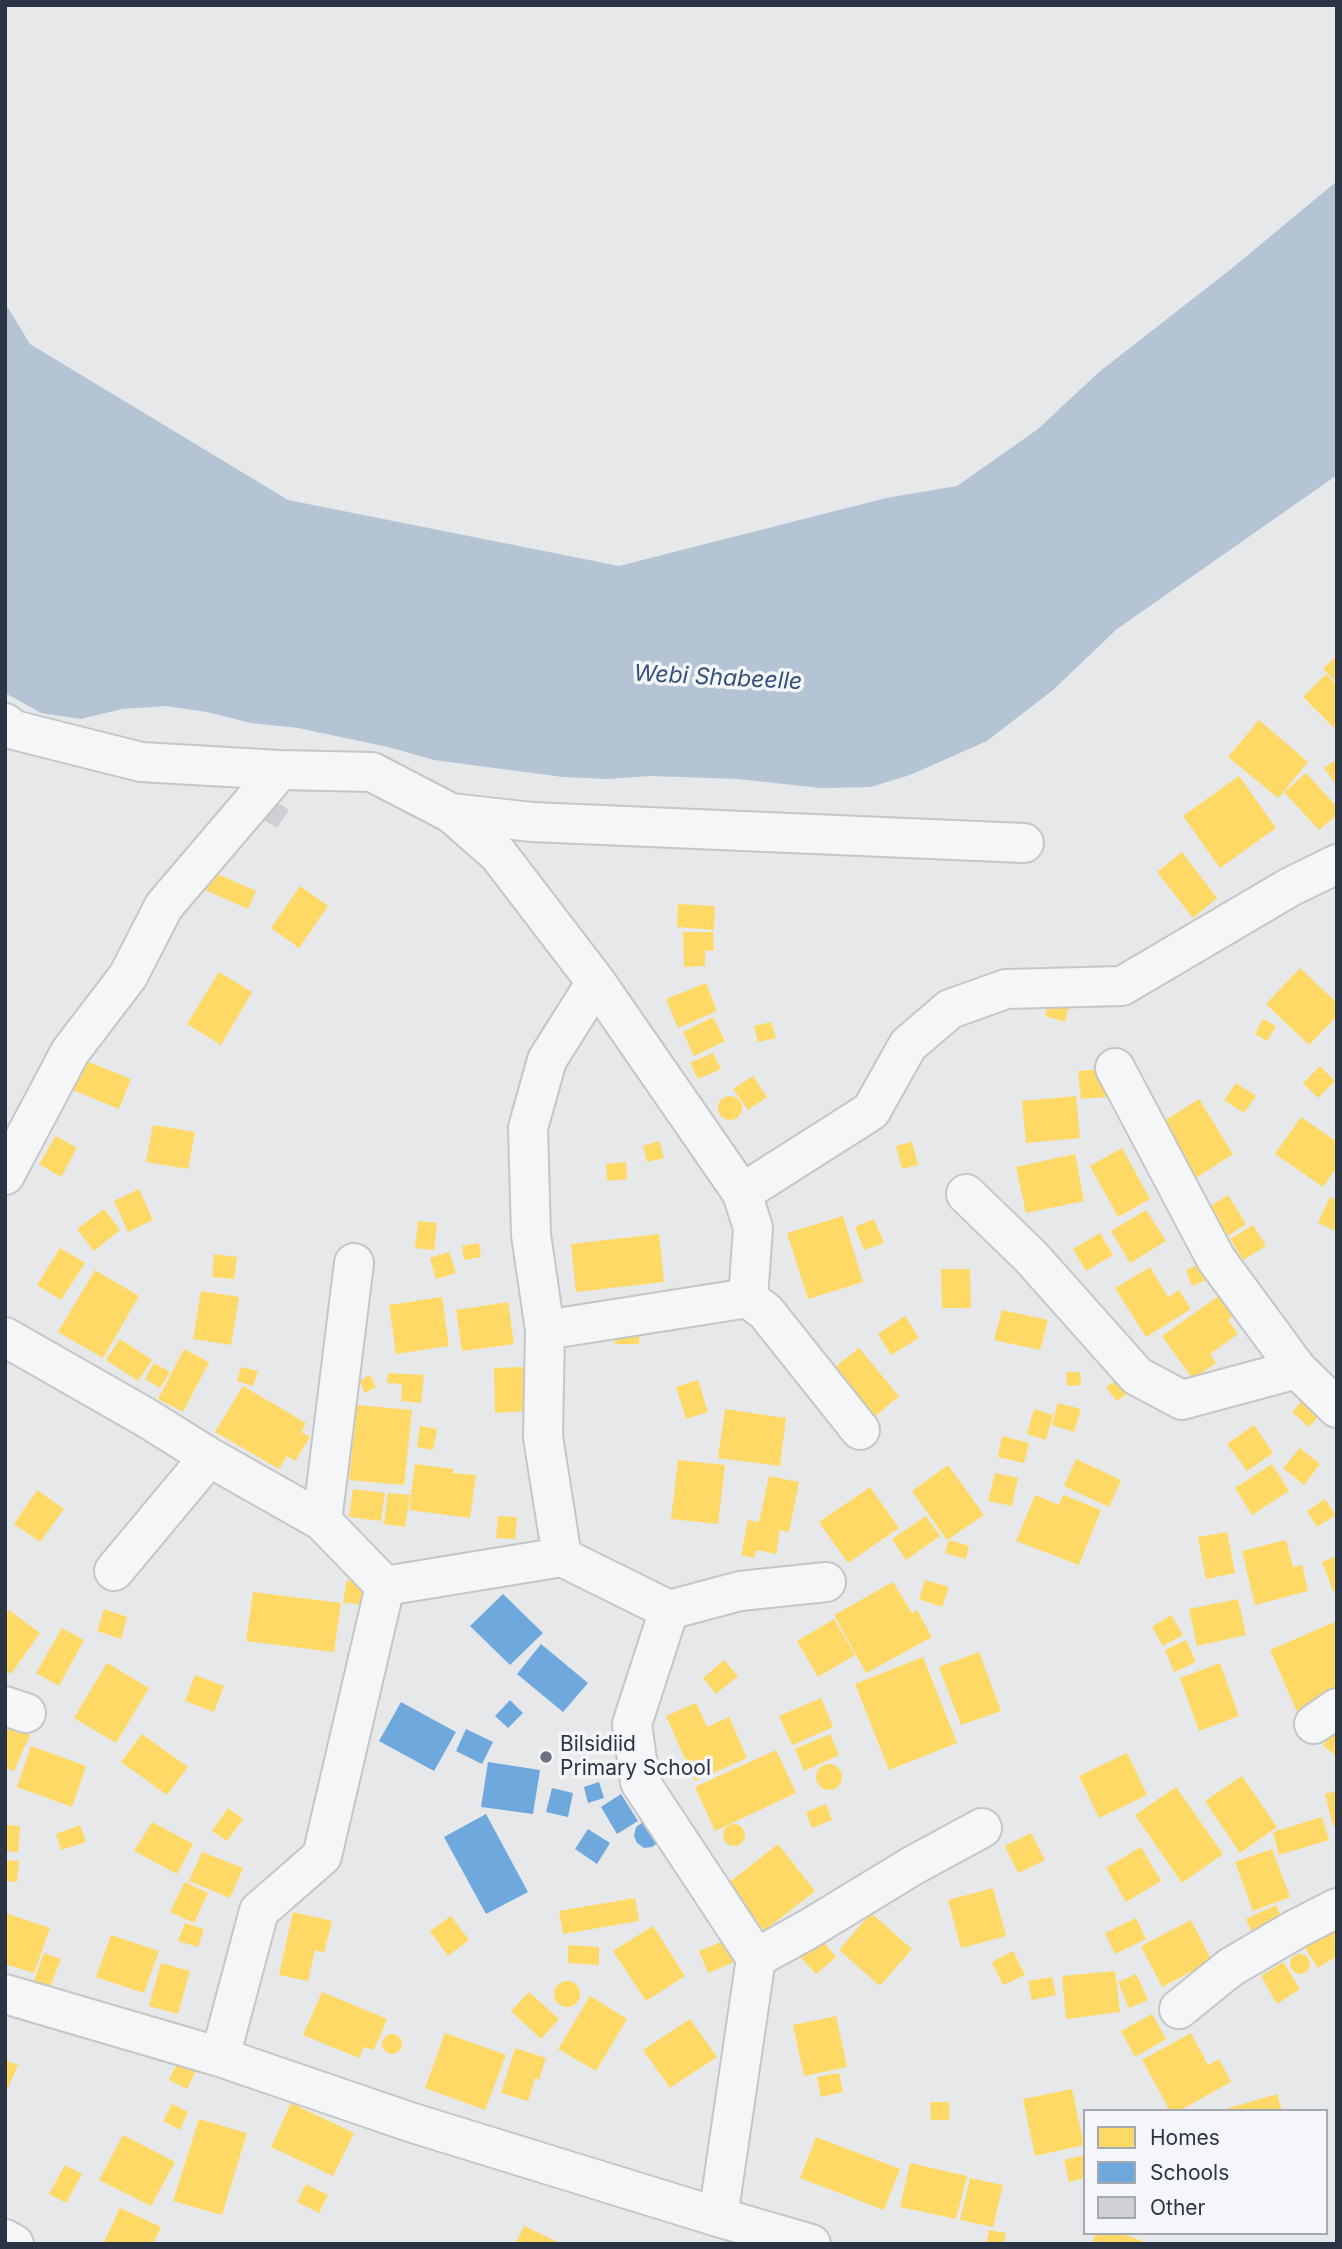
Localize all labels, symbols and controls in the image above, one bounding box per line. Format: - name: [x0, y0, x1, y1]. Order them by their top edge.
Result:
- water label: Webi Shabeelle: [633, 660, 803, 696]
- place label: Bilsidiid Primary School: [560, 1732, 711, 1782]
- marker: Bilsidiid Primary School: [538, 1749, 554, 1765]
- legend: [1083, 2109, 1328, 2235]
- text: Homes: [1150, 2125, 1220, 2150]
- text: Schools: [1150, 2160, 1229, 2185]
- text: Other: [1150, 2195, 1206, 2220]

